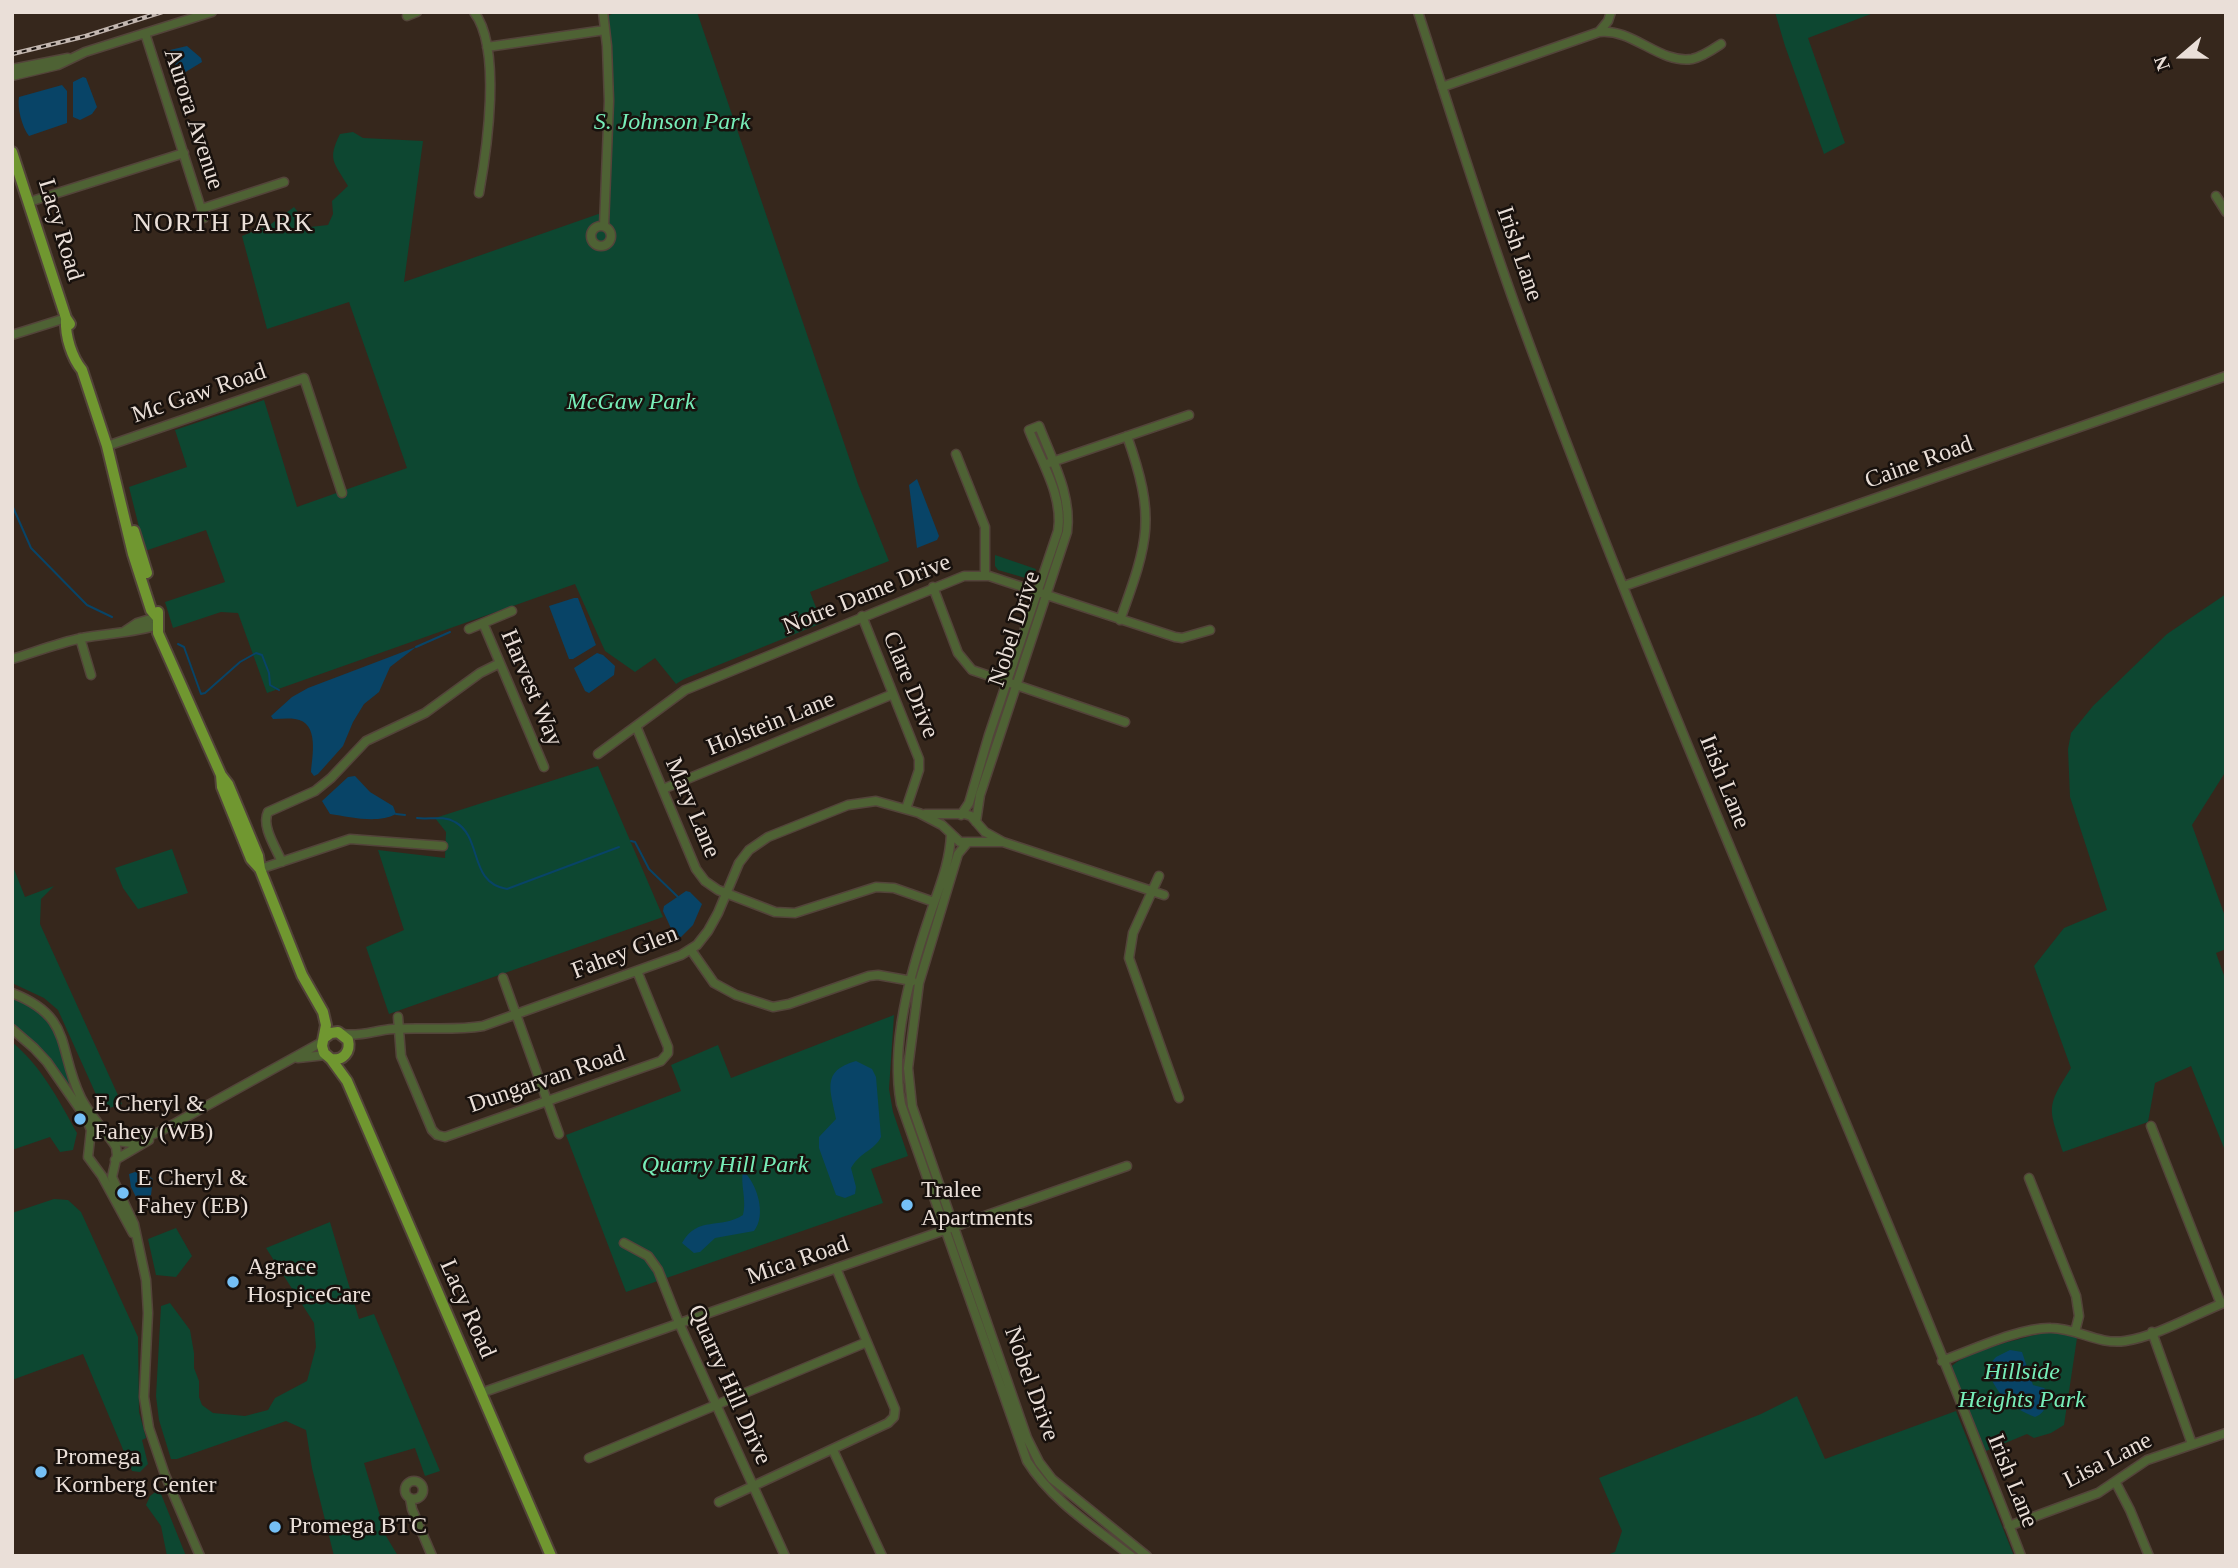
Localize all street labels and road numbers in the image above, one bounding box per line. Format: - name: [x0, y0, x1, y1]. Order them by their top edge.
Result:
- street label: Aurora Avenue: [157, 45, 229, 193]
- street label: Lacy Road: [31, 176, 89, 284]
- street label: Irish Lane: [1489, 203, 1549, 305]
- street label: Mc Gaw Road: [128, 358, 270, 430]
- street label: Caine Road: [1861, 430, 1977, 496]
- street label: Notre Dame Drive: [779, 548, 955, 642]
- street label: Nobel Drive: [983, 568, 1047, 690]
- street label: Harvest Way: [494, 625, 568, 751]
- street label: Clare Drive: [876, 627, 944, 743]
- street label: Holstein Lane: [703, 685, 839, 763]
- street label: Irish Lane: [1692, 731, 1756, 833]
- street label: Mary Lane: [658, 754, 726, 862]
- street label: Fahey Glen: [568, 920, 682, 986]
- street label: Dungarvan Road: [465, 1040, 629, 1120]
- street label: Mica Road: [743, 1230, 853, 1292]
- street label: Lacy Road: [433, 1255, 501, 1363]
- street label: Quarry Hill Drive: [681, 1301, 777, 1469]
- street label: Nobel Drive: [997, 1323, 1065, 1445]
- street label: Lisa Lane: [2059, 1427, 2157, 1495]
- street label: Irish Lane: [1980, 1430, 2044, 1532]

